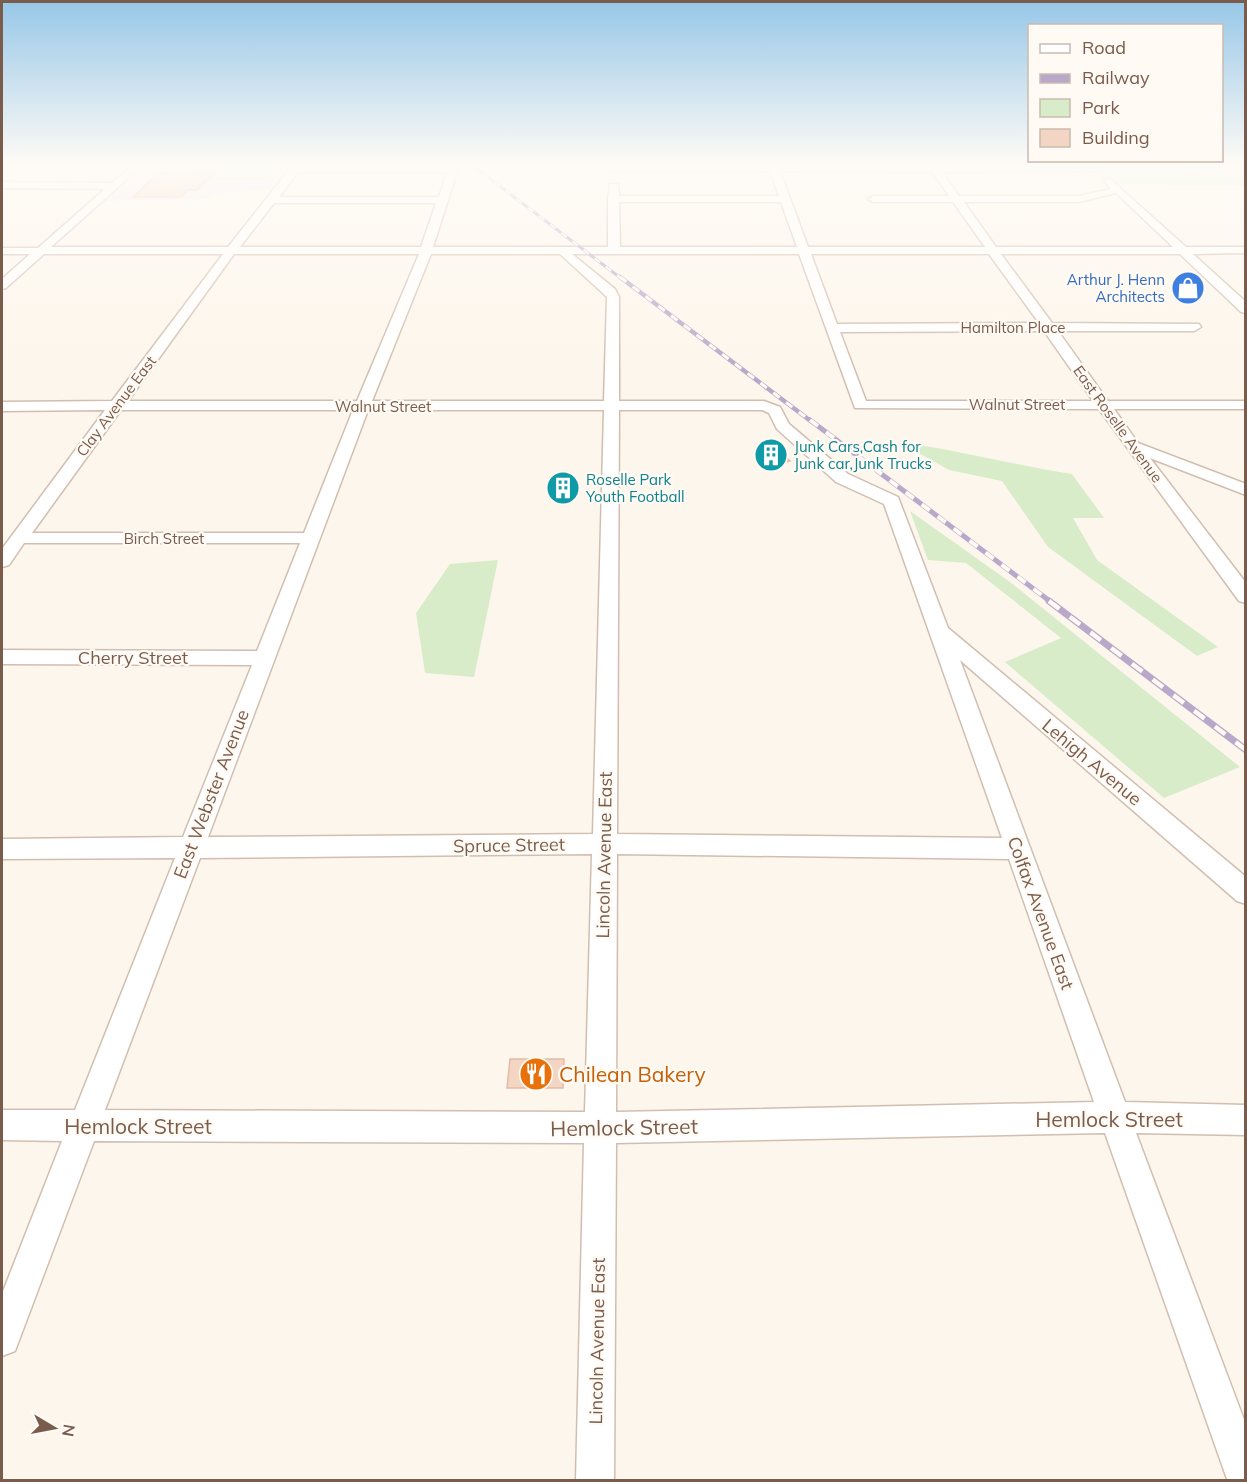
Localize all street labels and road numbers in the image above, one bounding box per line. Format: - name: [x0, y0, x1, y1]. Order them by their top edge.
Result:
- street label: Hamilton Place: [960, 318, 1066, 337]
- street label: Clay Avenue East: [72, 352, 160, 460]
- street label: East Roselle Avenue: [1069, 362, 1167, 486]
- street label: Walnut Street: [969, 395, 1065, 414]
- street label: Walnut Street: [335, 397, 431, 416]
- street label: Birch Street: [124, 529, 204, 548]
- street label: Cherry Street: [78, 646, 188, 669]
- street label: East Webster Avenue: [168, 706, 254, 882]
- street label: Lehigh Avenue: [1037, 714, 1147, 810]
- street label: Lincoln Avenue East: [591, 771, 617, 939]
- street label: Spruce Street: [453, 833, 565, 857]
- street label: Colfax Avenue East: [1003, 833, 1079, 993]
- street label: Hemlock Street: [1035, 1106, 1183, 1132]
- street label: Hemlock Street: [64, 1113, 212, 1139]
- street label: Hemlock Street: [550, 1113, 698, 1141]
- street label: Lincoln Avenue East: [584, 1257, 610, 1425]

